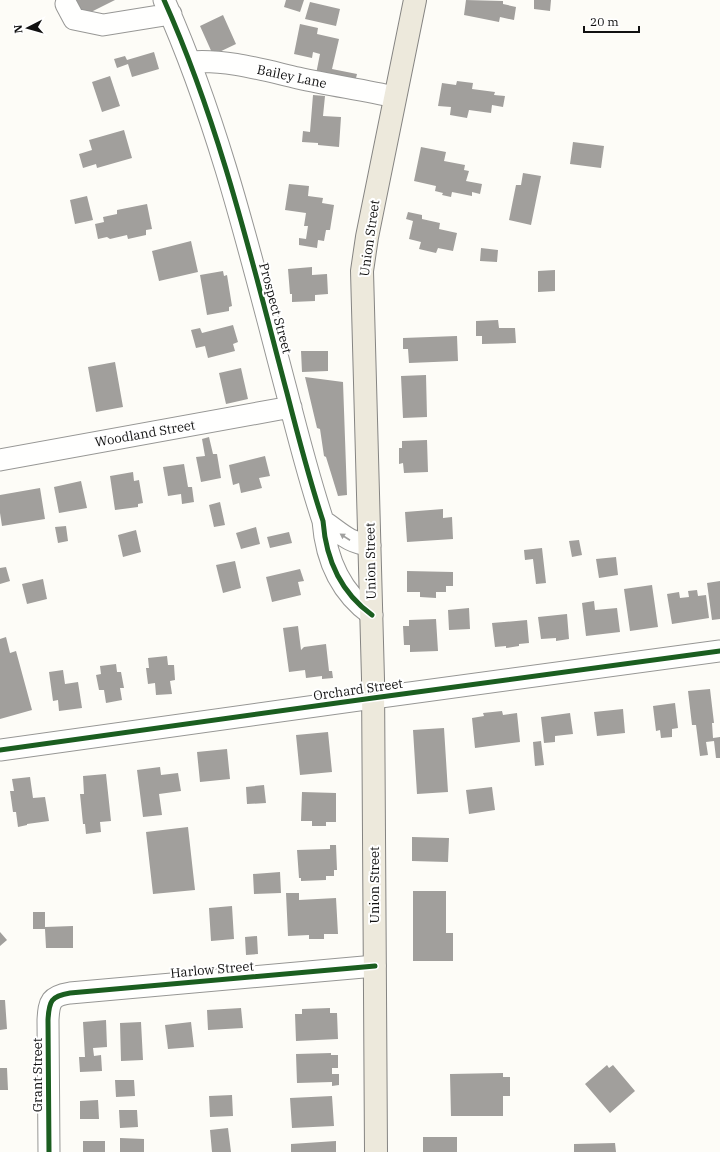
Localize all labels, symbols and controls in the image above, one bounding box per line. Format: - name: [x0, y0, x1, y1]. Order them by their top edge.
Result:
- north arrow: [8, 8, 48, 48]
- scale bar: [584, 8, 639, 34]
- text: 20 m: [590, 14, 619, 29]
- text: N: [11, 24, 25, 34]
- street label: Bailey Lane: [256, 61, 328, 92]
- street label: Union Street: [356, 198, 383, 277]
- street label: Prospect Street: [255, 261, 296, 356]
- street label: Woodland Street: [94, 416, 197, 451]
- street label: Union Street: [361, 522, 380, 600]
- one-way arrow: [340, 533, 350, 541]
- street label: Orchard Street: [312, 675, 404, 704]
- street label: Union Street: [366, 846, 383, 924]
- street label: Harlow Street: [170, 957, 255, 982]
- street label: Grant Street: [29, 1037, 46, 1112]

